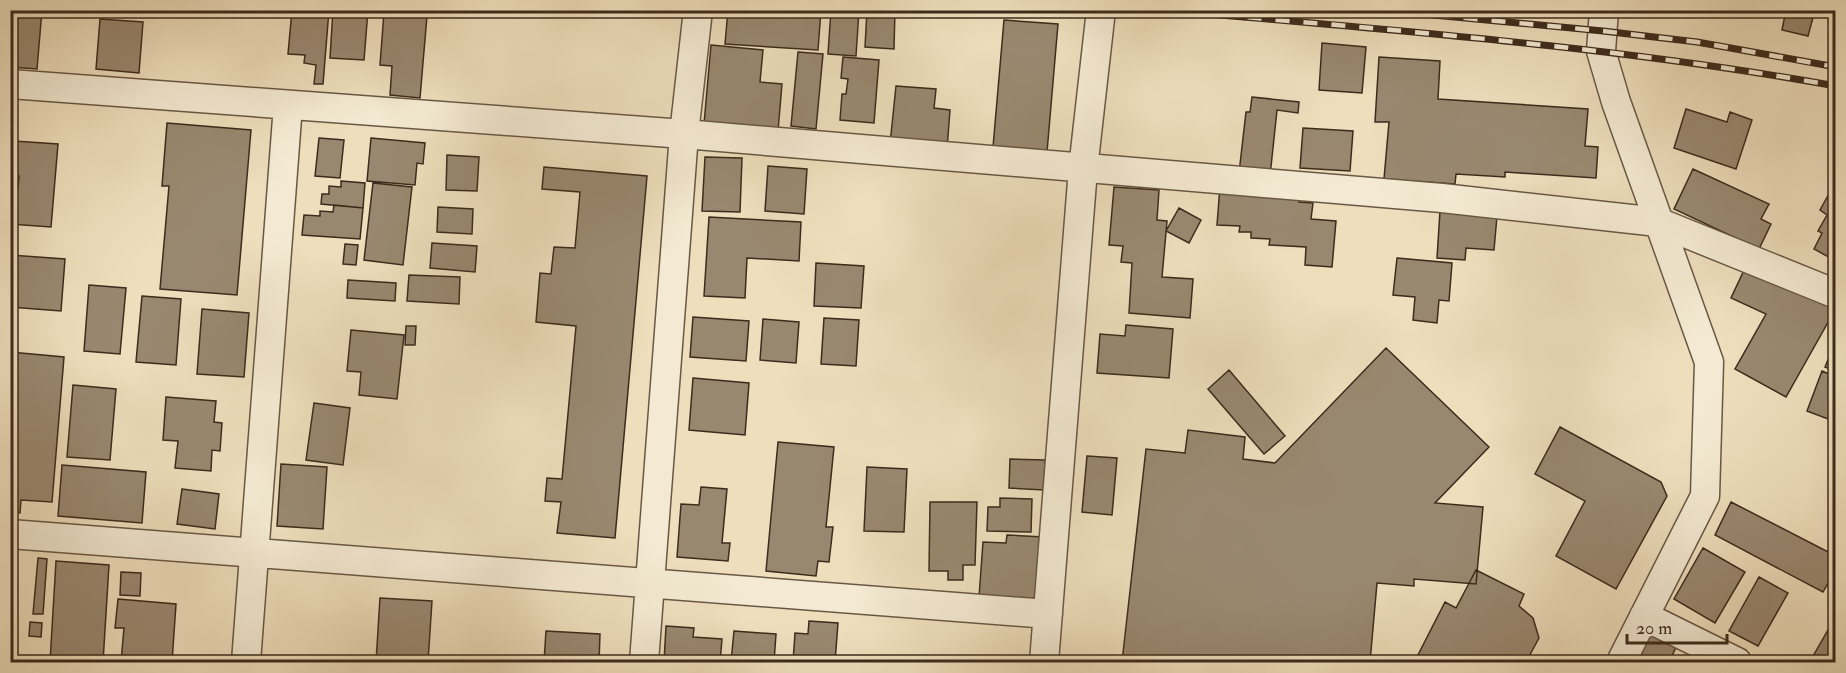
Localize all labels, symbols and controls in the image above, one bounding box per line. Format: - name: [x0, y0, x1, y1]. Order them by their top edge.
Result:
- scale bar: [1627, 607, 1728, 645]
- text: 20 m: [1636, 617, 1672, 640]

